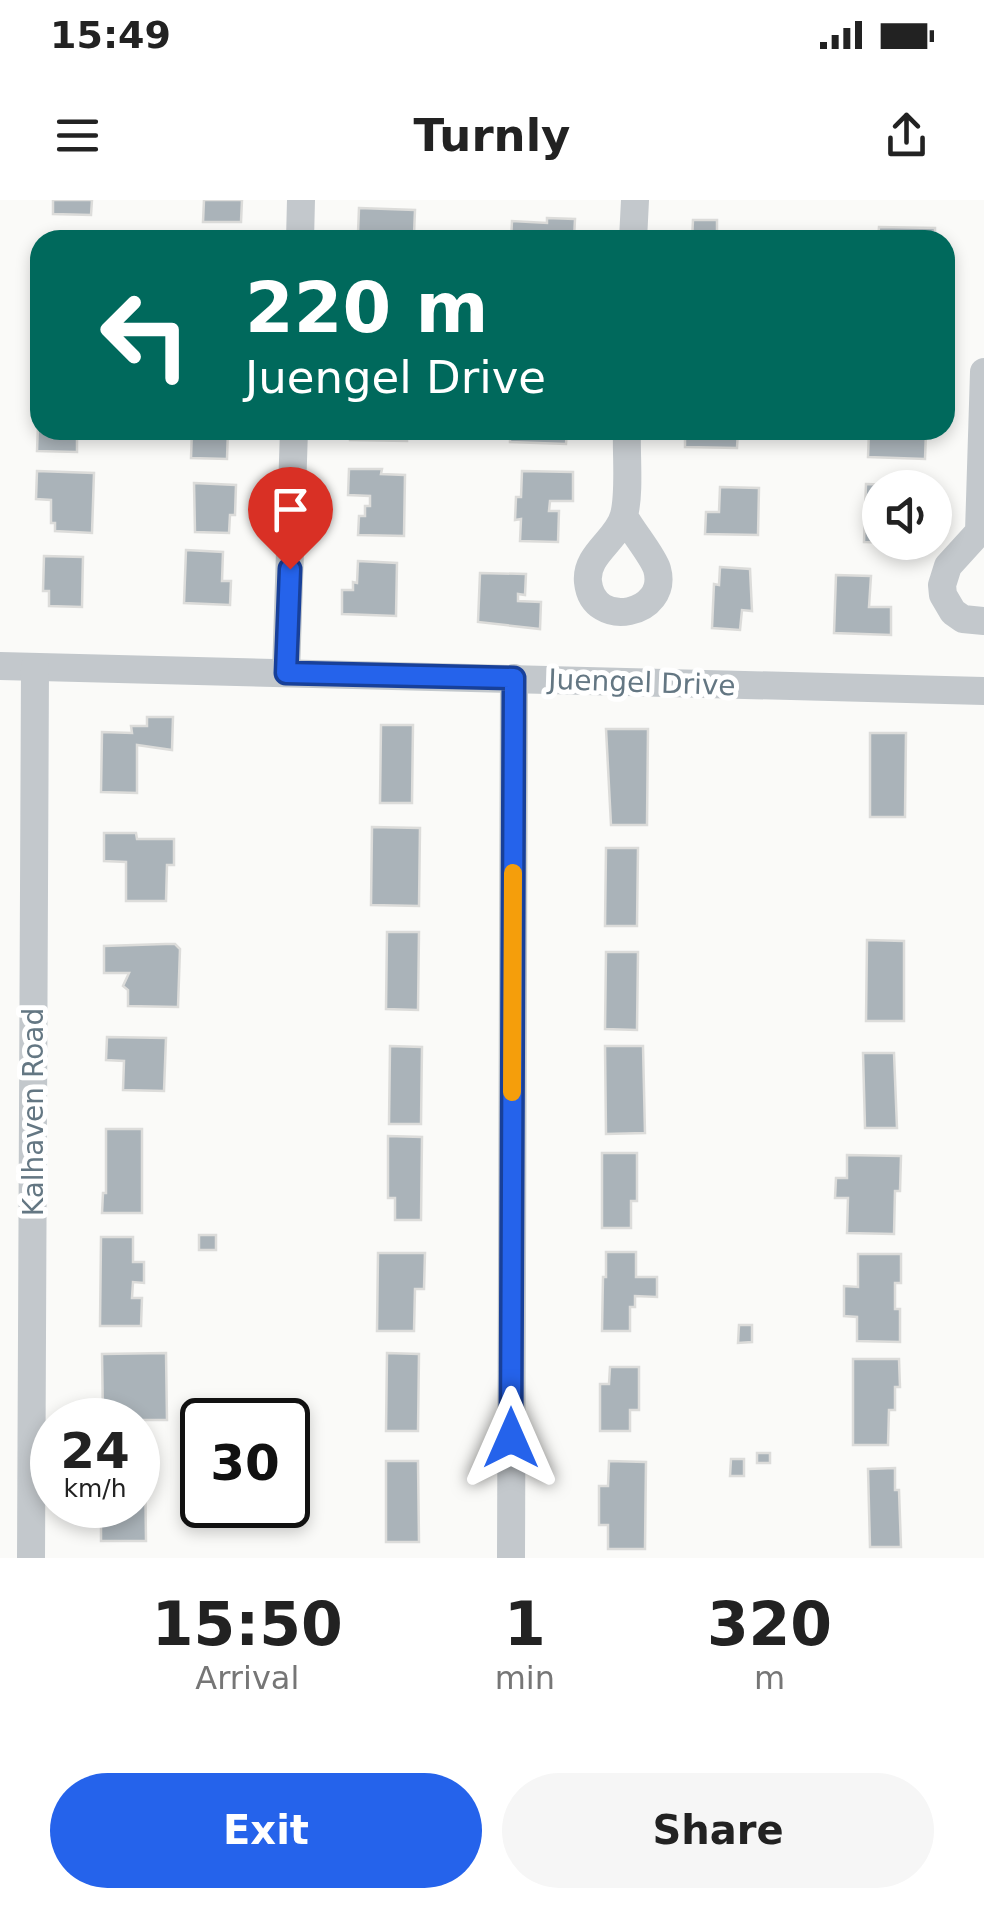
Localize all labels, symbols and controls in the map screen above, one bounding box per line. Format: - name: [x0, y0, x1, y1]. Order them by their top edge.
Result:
- text: 15:49: [50, 13, 171, 57]
- icon: menu: [50, 108, 105, 163]
- icon: share: [879, 108, 934, 163]
- text: Turnly: [414, 109, 570, 162]
- text: 220 m: [245, 267, 488, 349]
- icon: left: [80, 270, 210, 400]
- text: Juengel Drive: [245, 351, 546, 404]
- pin: [248, 467, 333, 570]
- map controls: [862, 470, 952, 560]
- button: sound: [862, 470, 952, 560]
- icon: arrive: [263, 482, 318, 537]
- street label: Juengel Drive: [546, 663, 736, 702]
- street label: Kalhaven Road: [17, 1008, 50, 1216]
- position arrow: [459, 1386, 563, 1490]
- speed limit sign: 30: [180, 1398, 310, 1528]
- text: 24: [60, 1422, 130, 1480]
- text: km/h: [63, 1474, 127, 1503]
- text: 15:50: [152, 1589, 343, 1659]
- text: 1: [504, 1589, 546, 1659]
- text: 320: [707, 1589, 832, 1659]
- text: Arrival: [195, 1659, 299, 1697]
- text: min: [495, 1659, 555, 1697]
- text: m: [754, 1659, 785, 1697]
- button: Exit: [50, 1773, 482, 1888]
- button: Share: [502, 1773, 934, 1888]

